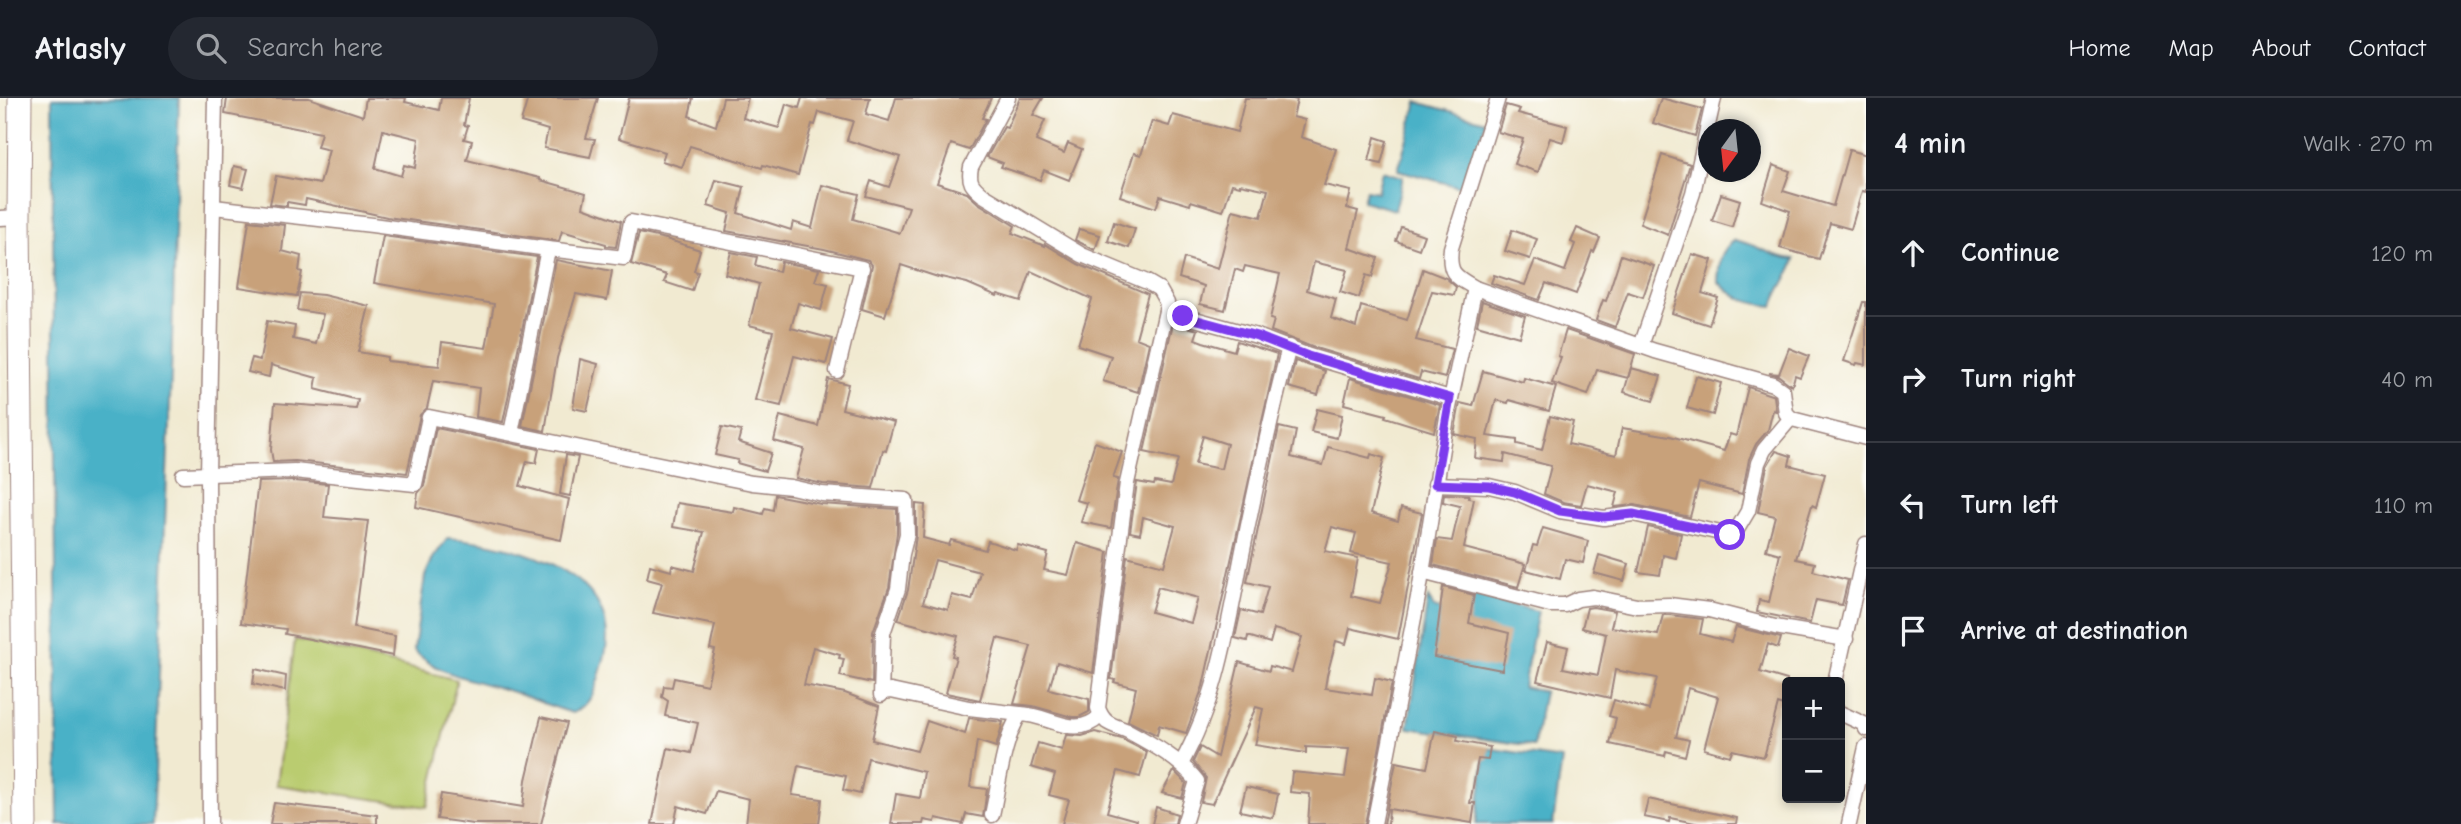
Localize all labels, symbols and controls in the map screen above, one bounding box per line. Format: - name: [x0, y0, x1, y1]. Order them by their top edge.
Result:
- search box: [168, 17, 658, 80]
- text: Atlasly: [35, 29, 126, 67]
- icon: search: [192, 29, 230, 67]
- text: Search here: [248, 33, 383, 63]
- text: Home: [2069, 34, 2130, 62]
- text: Map: [2168, 34, 2214, 62]
- text: About: [2252, 34, 2310, 62]
- text: Contact: [2348, 34, 2426, 62]
- north arrow: [1698, 119, 1761, 182]
- text: 4 min: [1894, 126, 1966, 161]
- text: Walk · 270 m: [2304, 130, 2433, 157]
- icon: ahead: [1894, 234, 1932, 272]
- text: Continue: [1961, 238, 2059, 268]
- text: 120 m: [2371, 240, 2433, 267]
- route end: [1167, 300, 1198, 331]
- icon: right: [1894, 360, 1932, 398]
- text: Turn right: [1961, 364, 2075, 394]
- text: 40 m: [2381, 366, 2433, 393]
- icon: left: [1894, 486, 1932, 524]
- text: Turn left: [1961, 490, 2058, 520]
- text: 110 m: [2374, 492, 2433, 519]
- route start: [1714, 519, 1745, 550]
- icon: arrive: [1894, 612, 1932, 650]
- text: Arrive at destination: [1961, 616, 2188, 646]
- map controls: [1782, 677, 1845, 803]
- button: +: [1782, 677, 1845, 740]
- button: −: [1782, 740, 1845, 803]

